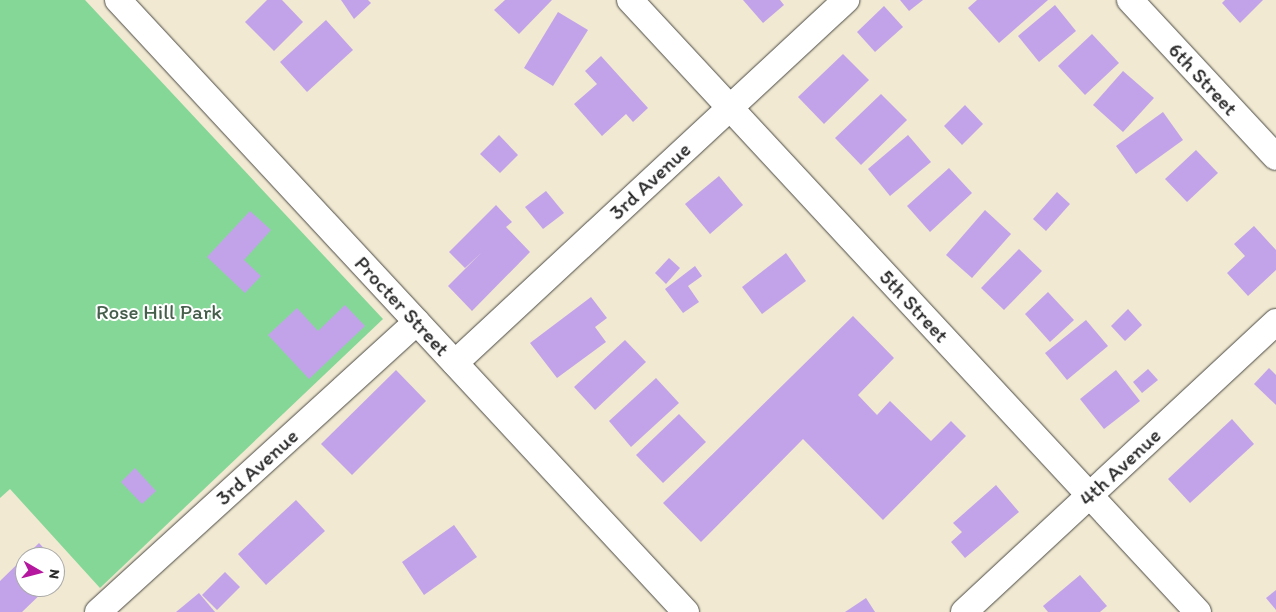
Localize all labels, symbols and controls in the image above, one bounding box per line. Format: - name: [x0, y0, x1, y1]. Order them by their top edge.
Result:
- street label: 6th Street: [1163, 38, 1243, 120]
- street label: 3rd Avenue: [604, 137, 696, 225]
- street label: Procter Street: [349, 251, 455, 361]
- street label: 5th Street: [874, 265, 954, 347]
- park label: Rose Hill Park: [96, 299, 222, 325]
- street label: 4th Avenue: [1074, 423, 1166, 511]
- street label: 3rd Avenue: [211, 424, 303, 510]
- north arrow: [15, 547, 65, 597]
- text: N: [45, 568, 63, 580]

